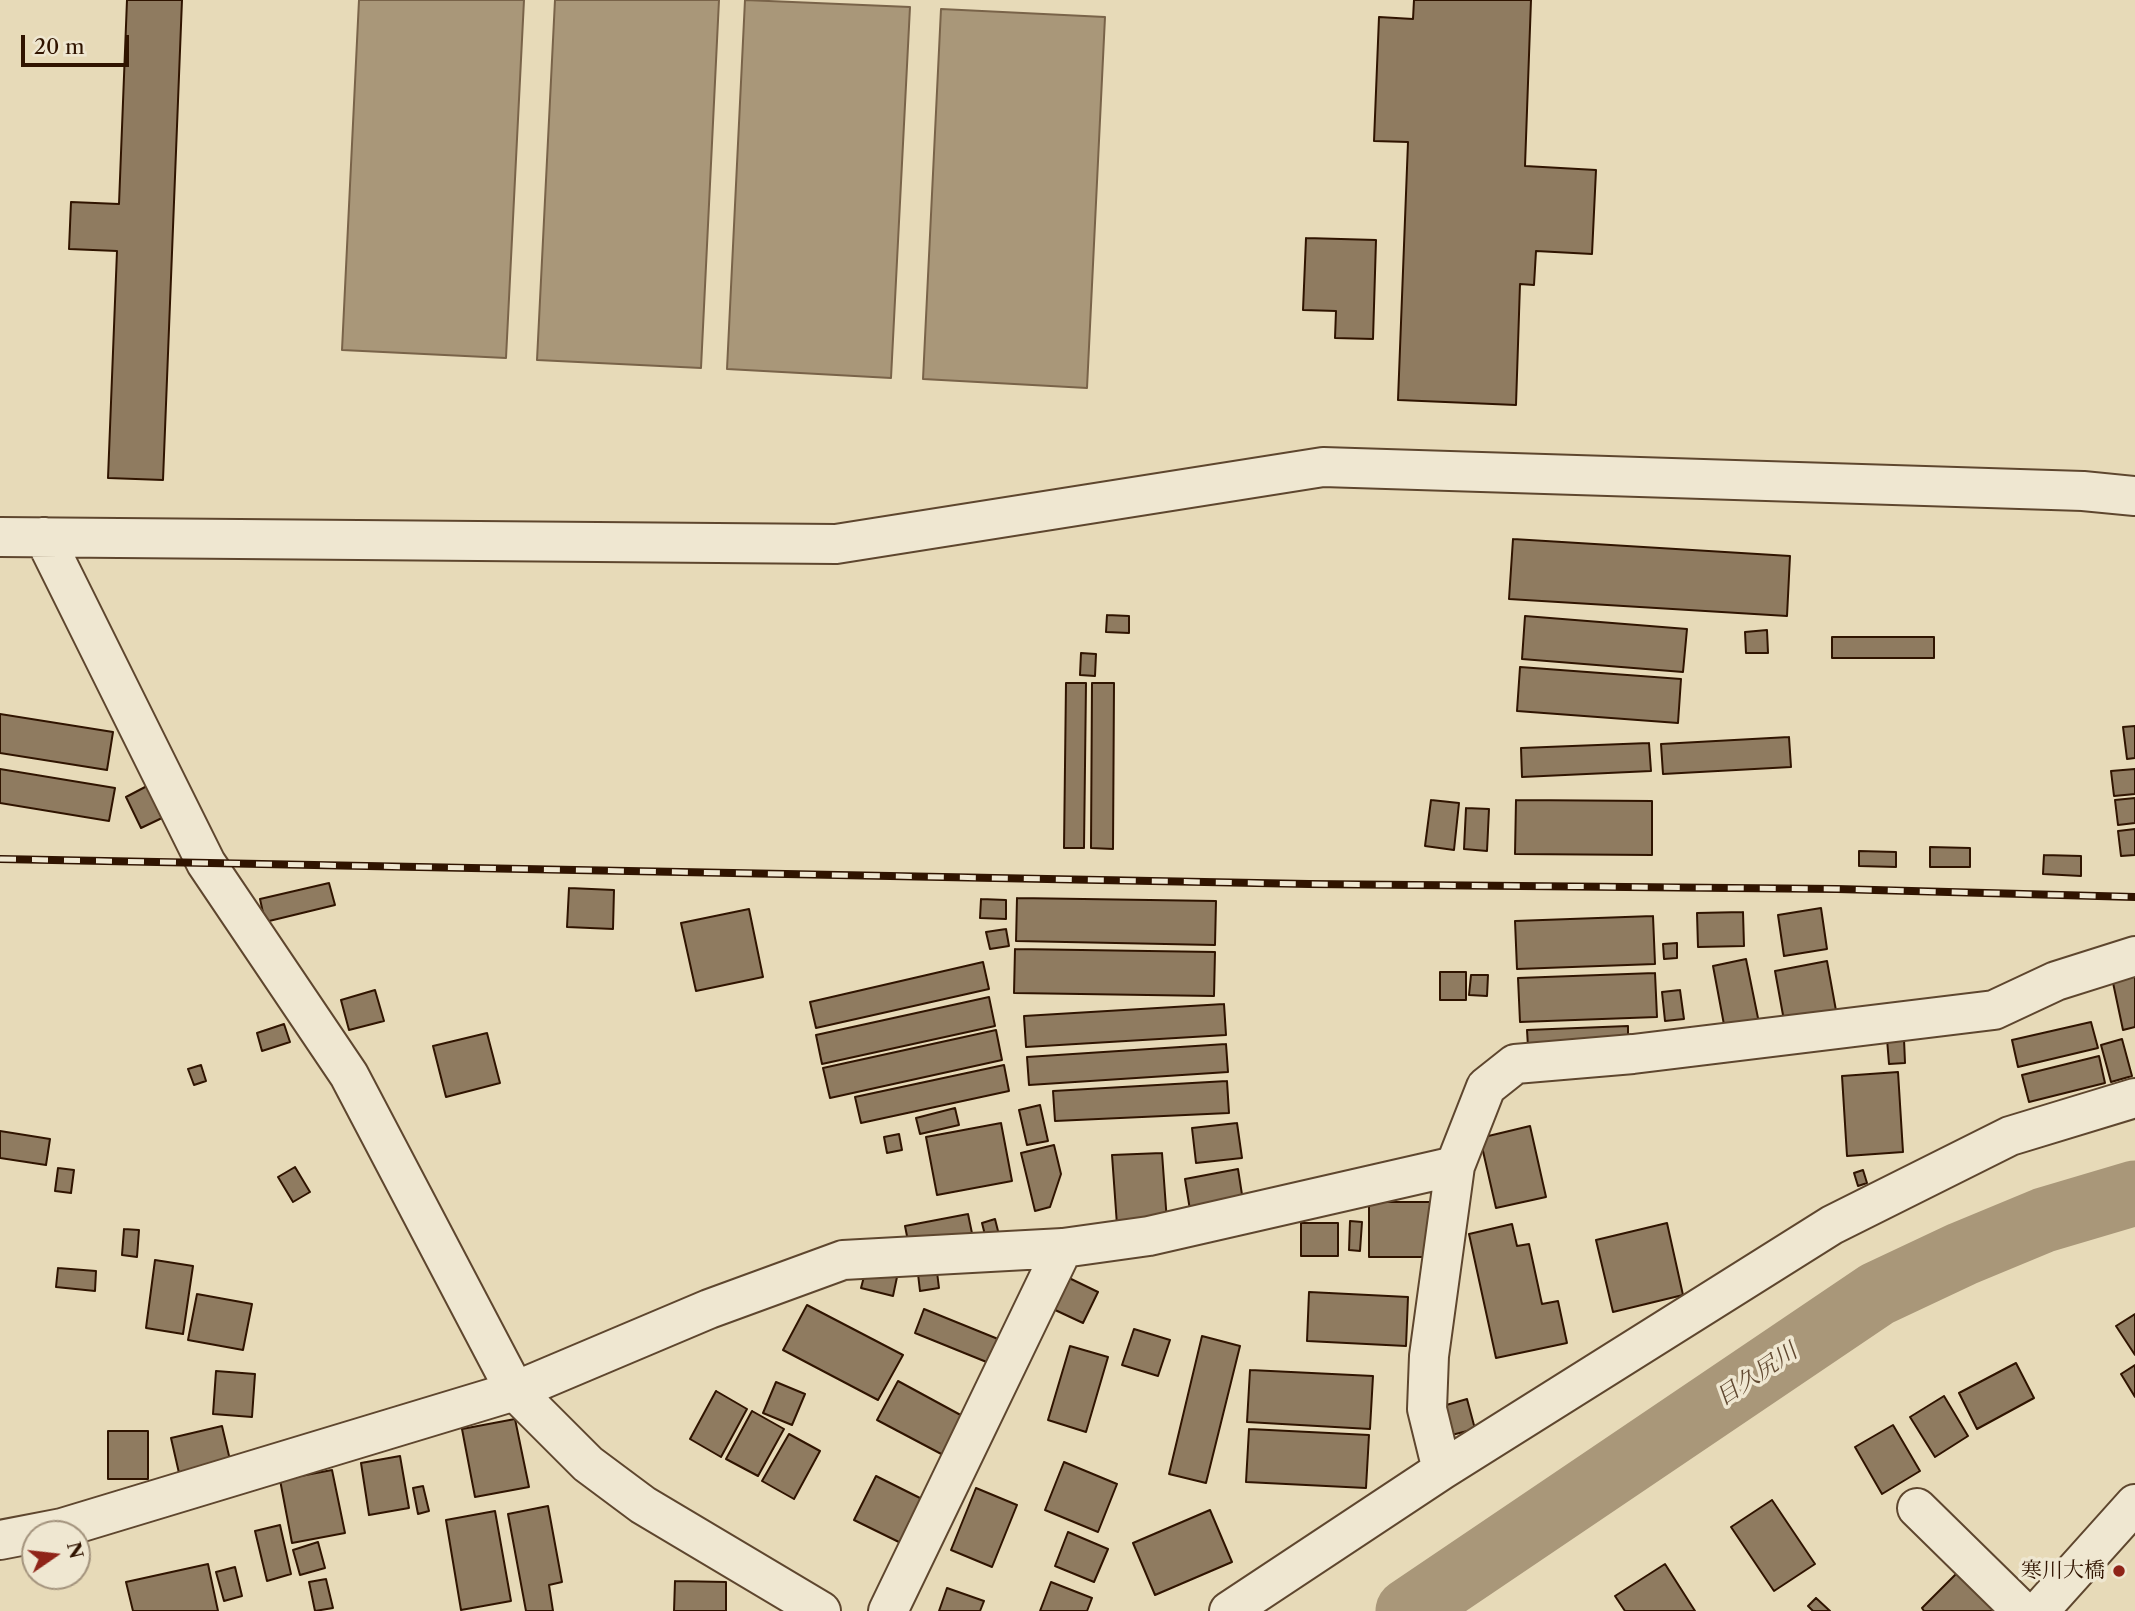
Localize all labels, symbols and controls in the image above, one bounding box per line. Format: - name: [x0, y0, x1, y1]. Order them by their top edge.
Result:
- scale bar: [24, 21, 133, 65]
- text: 20 m: [34, 34, 85, 59]
- water label: 目久尻川: [1711, 1338, 1803, 1412]
- north arrow: [21, 1520, 91, 1590]
- text: N: [62, 1539, 88, 1561]
- place label: 寒川大橋: [2021, 1558, 2105, 1584]
- marker: 寒川大橋: [2111, 1563, 2127, 1579]

